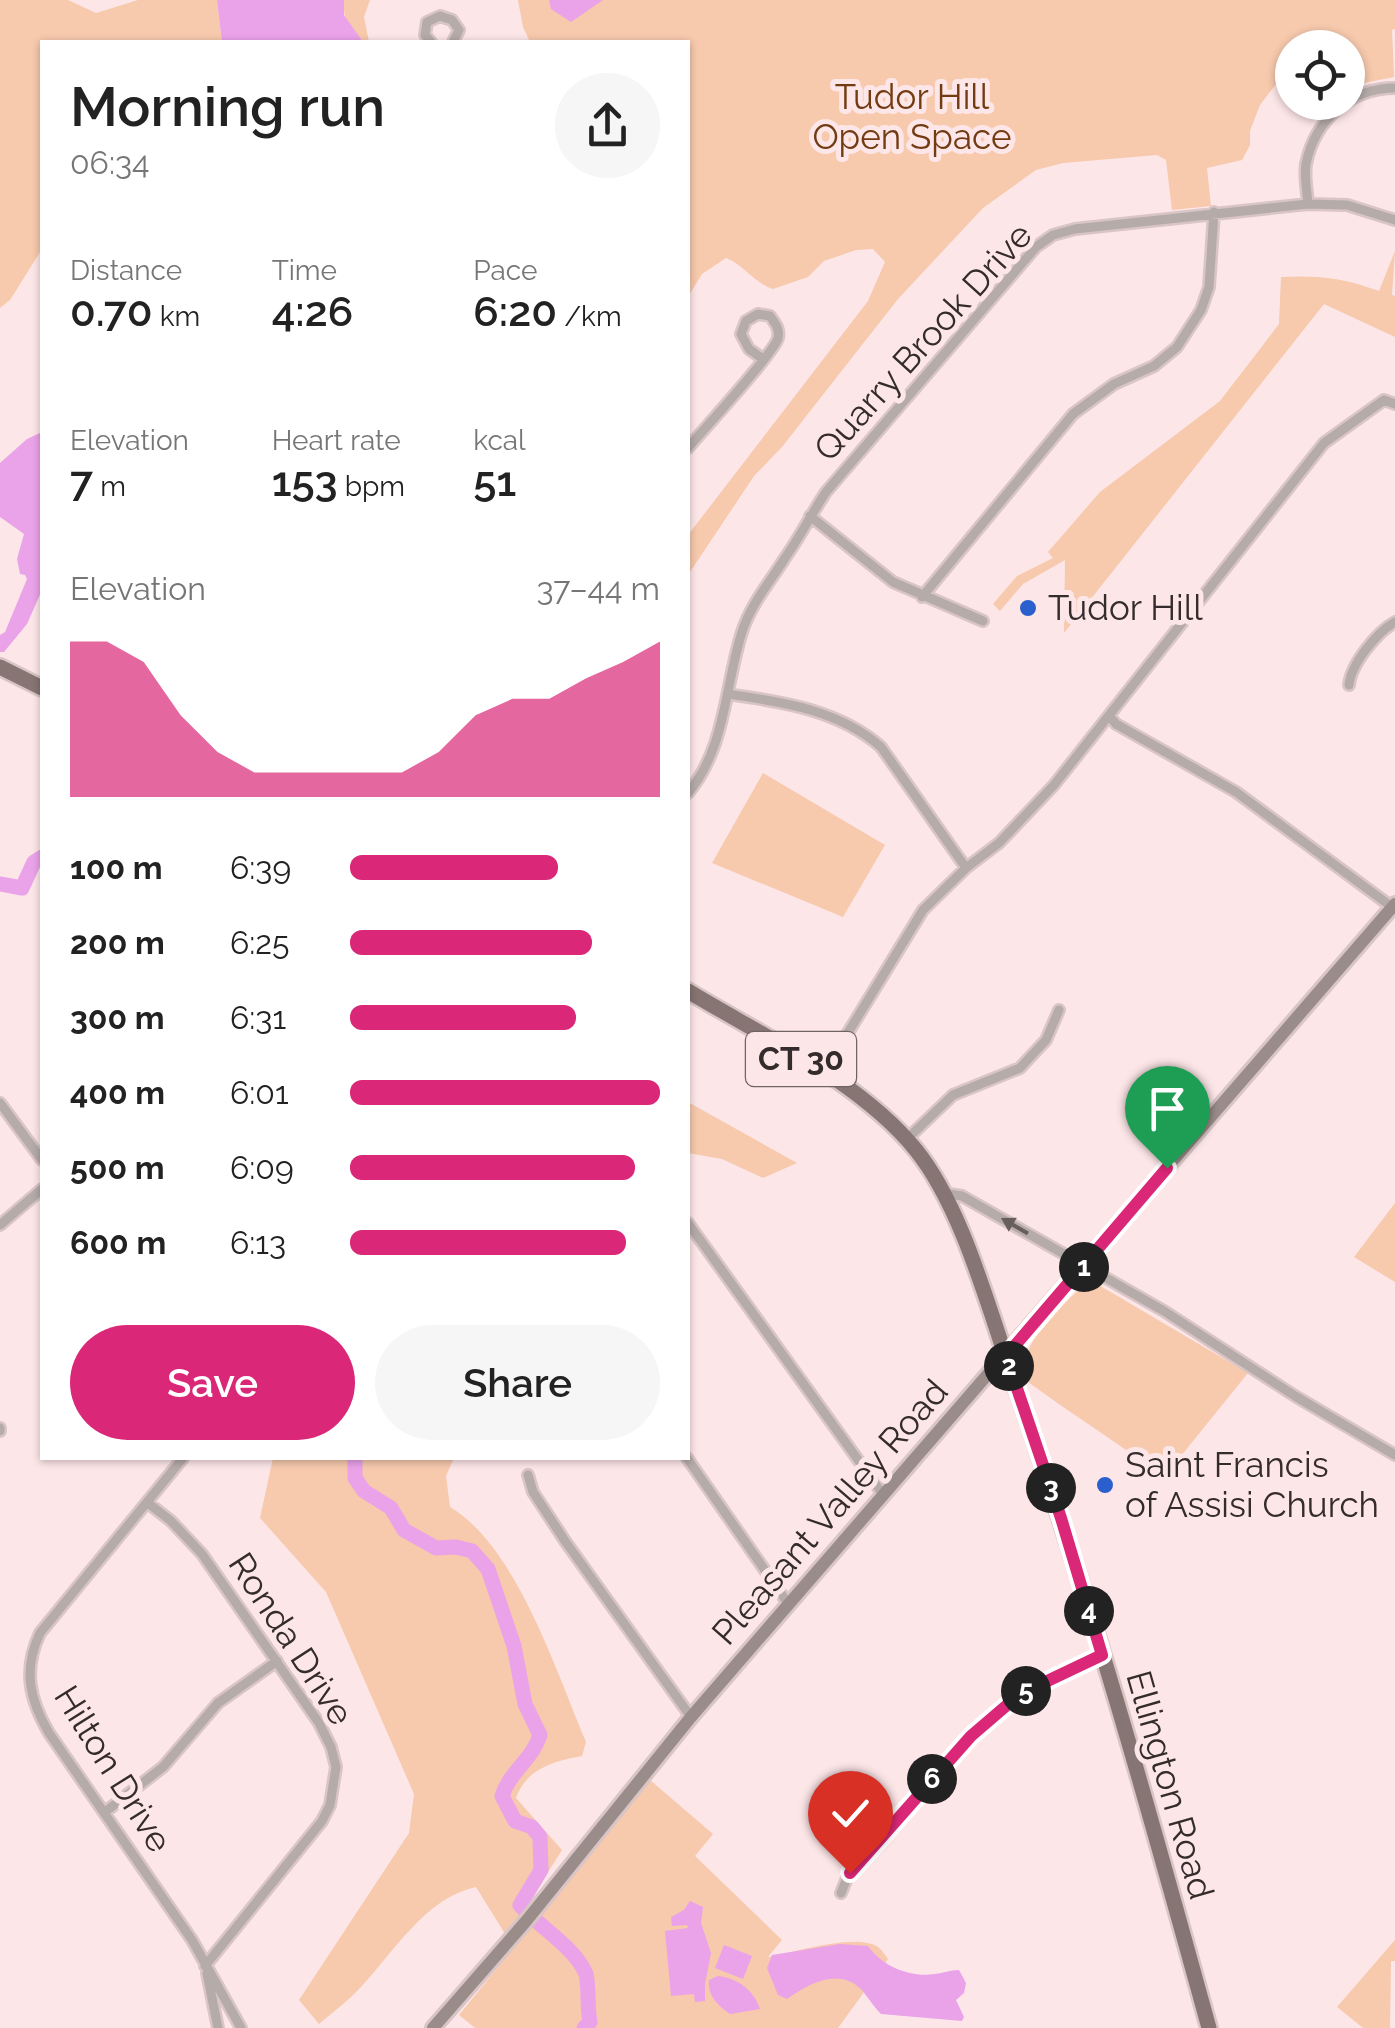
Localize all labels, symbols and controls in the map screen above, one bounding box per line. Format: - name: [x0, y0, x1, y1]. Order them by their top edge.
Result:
- map controls: [1275, 30, 1365, 120]
- button: locate: [1275, 30, 1365, 120]
- button: share: [555, 73, 660, 178]
- text: Morning run: [70, 74, 385, 139]
- park label: Tudor Hill Open Space: [812, 76, 1012, 157]
- text: 06:34: [70, 144, 149, 181]
- street label: Quarry Brook Drive: [805, 215, 1040, 469]
- text: Distance: [70, 254, 182, 287]
- text: Time: [272, 254, 337, 287]
- text: Pace: [473, 254, 538, 287]
- text: 0.70: [70, 287, 153, 336]
- text: 4:26: [272, 287, 353, 336]
- text: 6:20: [473, 287, 557, 336]
- text: km: [153, 300, 200, 333]
- text: /km: [557, 300, 622, 333]
- text: Elevation: [70, 424, 189, 457]
- text: Heart rate: [272, 424, 401, 457]
- text: kcal: [473, 424, 526, 457]
- text: 7: [70, 457, 93, 506]
- text: 153: [272, 457, 338, 506]
- text: 51: [473, 457, 516, 506]
- text: m: [93, 470, 126, 503]
- text: bpm: [338, 470, 405, 503]
- text: Elevation: [70, 570, 206, 607]
- text: 37–44 m: [536, 570, 660, 607]
- place label: Tudor Hill: [1048, 587, 1203, 628]
- marker: Tudor Hill: [1017, 597, 1039, 619]
- text: 100 m: [70, 849, 163, 886]
- text: 6:39: [230, 849, 291, 886]
- text: 200 m: [70, 924, 165, 961]
- text: 6:25: [230, 924, 289, 961]
- text: 300 m: [70, 999, 165, 1036]
- text: 6:31: [230, 999, 286, 1036]
- road number: CT 30: [746, 1032, 856, 1086]
- pin: [1125, 1066, 1210, 1169]
- text: 400 m: [70, 1074, 165, 1111]
- text: 6:01: [230, 1074, 289, 1111]
- icon: arrive: [1140, 1081, 1195, 1136]
- text: 500 m: [70, 1149, 165, 1186]
- text: 6:09: [230, 1149, 294, 1186]
- one-way arrow: [1001, 1218, 1029, 1235]
- text: 600 m: [70, 1224, 166, 1261]
- text: 6:13: [230, 1224, 286, 1261]
- pin: 1: [1059, 1242, 1109, 1292]
- text: 1: [1077, 1250, 1091, 1283]
- button: Save: [70, 1325, 355, 1440]
- button: Share: [375, 1325, 660, 1440]
- pin: 2: [984, 1341, 1034, 1391]
- text: 2: [1001, 1349, 1017, 1382]
- street label: Pleasant Valley Road: [703, 1371, 956, 1653]
- place label: Saint Francis of Assisi Church: [1125, 1444, 1379, 1525]
- pin: 3: [1026, 1463, 1076, 1513]
- text: 3: [1043, 1471, 1059, 1504]
- marker: Saint Francis of Assisi Church: [1094, 1474, 1116, 1496]
- street label: Ronda Drive: [221, 1545, 362, 1732]
- pin: 4: [1064, 1586, 1114, 1636]
- text: 4: [1081, 1594, 1097, 1627]
- pin: 5: [1001, 1666, 1051, 1716]
- street label: Ellington Road: [1118, 1666, 1223, 1904]
- text: 5: [1018, 1674, 1034, 1707]
- street label: Hilton Drive: [46, 1678, 181, 1859]
- pin: 6: [907, 1754, 957, 1804]
- text: 6: [924, 1762, 941, 1795]
- pin: [808, 1771, 893, 1874]
- icon: check: [823, 1786, 878, 1841]

